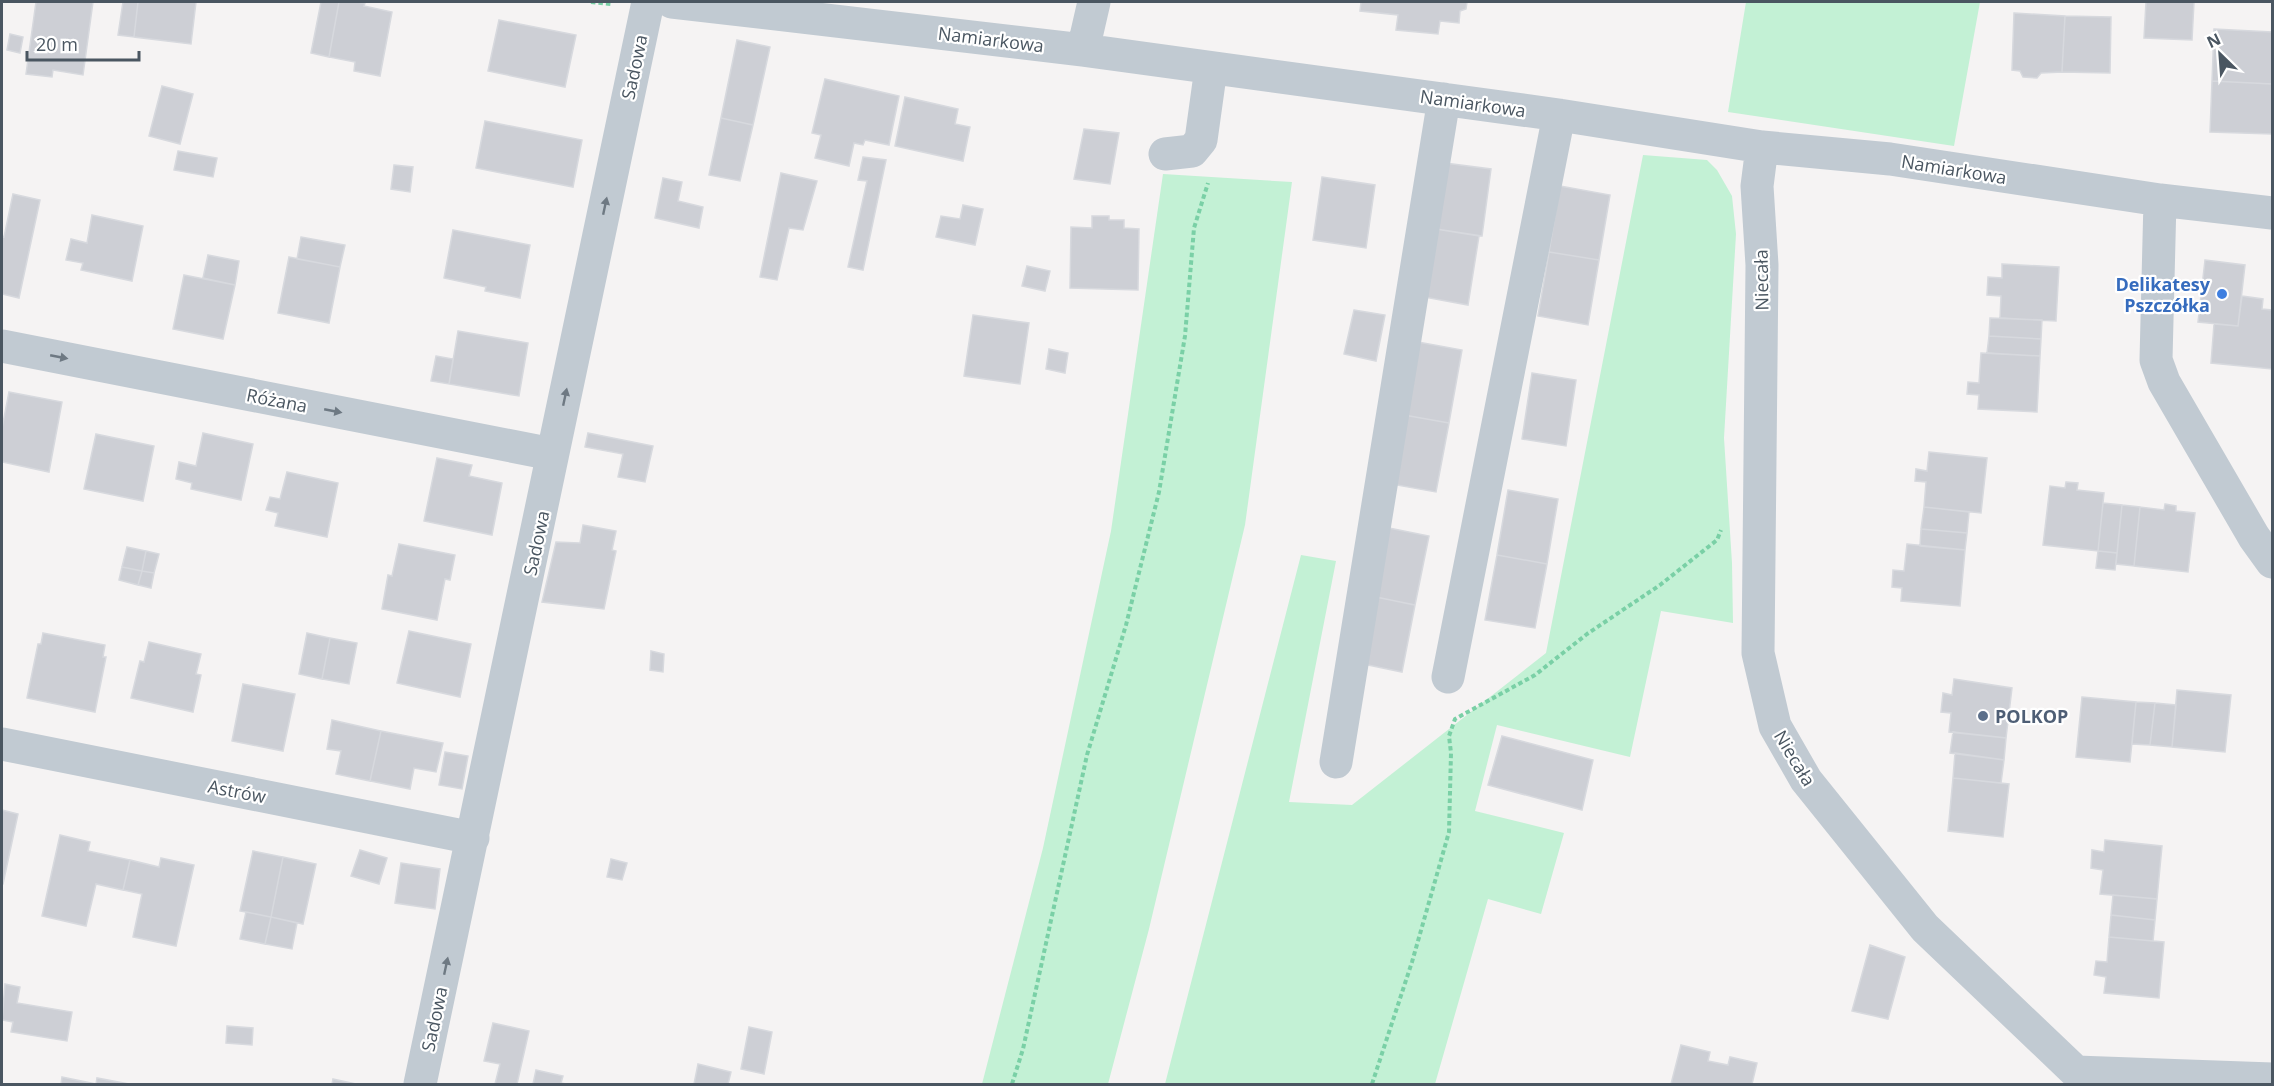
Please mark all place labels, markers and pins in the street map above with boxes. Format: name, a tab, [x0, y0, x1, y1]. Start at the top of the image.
place label: Delikatesy Pszczółka	[2115, 272, 2211, 317]
marker: Delikatesy Pszczółka	[2215, 287, 2229, 301]
place label: POLKOP	[1995, 704, 2068, 728]
marker: POLKOP	[1976, 709, 1990, 723]

